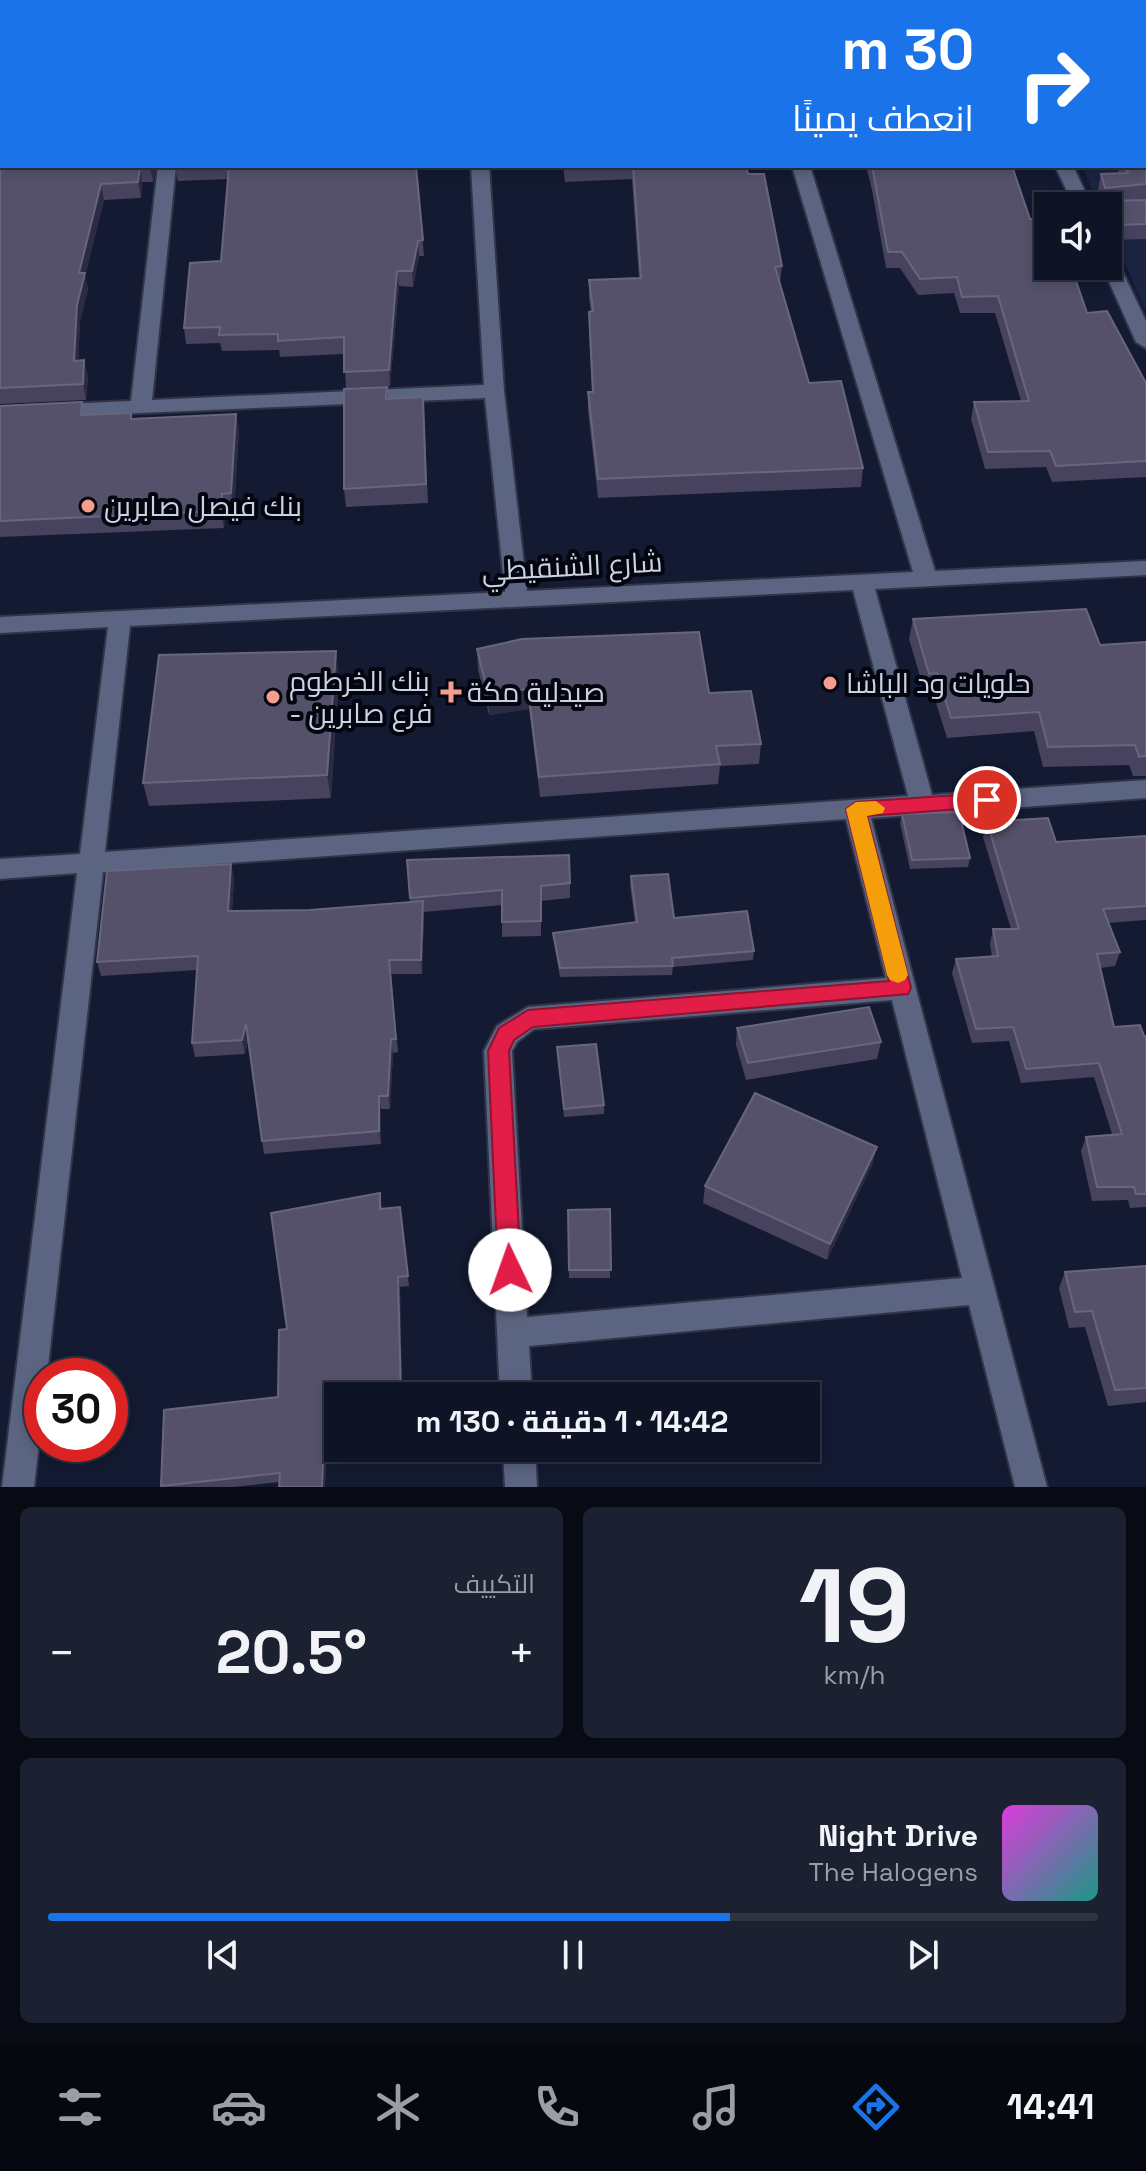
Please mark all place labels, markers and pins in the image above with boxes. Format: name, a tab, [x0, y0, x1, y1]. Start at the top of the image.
place label: بنك فيصل صابرين	[104, 488, 302, 524]
marker: بنك فيصل صابرين	[79, 497, 97, 515]
place label: بنك الخرطوم - فرع صابرين	[289, 663, 433, 732]
place label: حلويات ود الباشا	[846, 665, 1031, 701]
place label: صيدلية مكة	[467, 674, 605, 710]
marker: حلويات ود الباشا	[821, 674, 839, 692]
marker: صيدلية مكة	[442, 683, 460, 701]
marker: بنك الخرطوم - فرع صابرين	[264, 688, 282, 706]
pin	[953, 766, 1021, 834]

